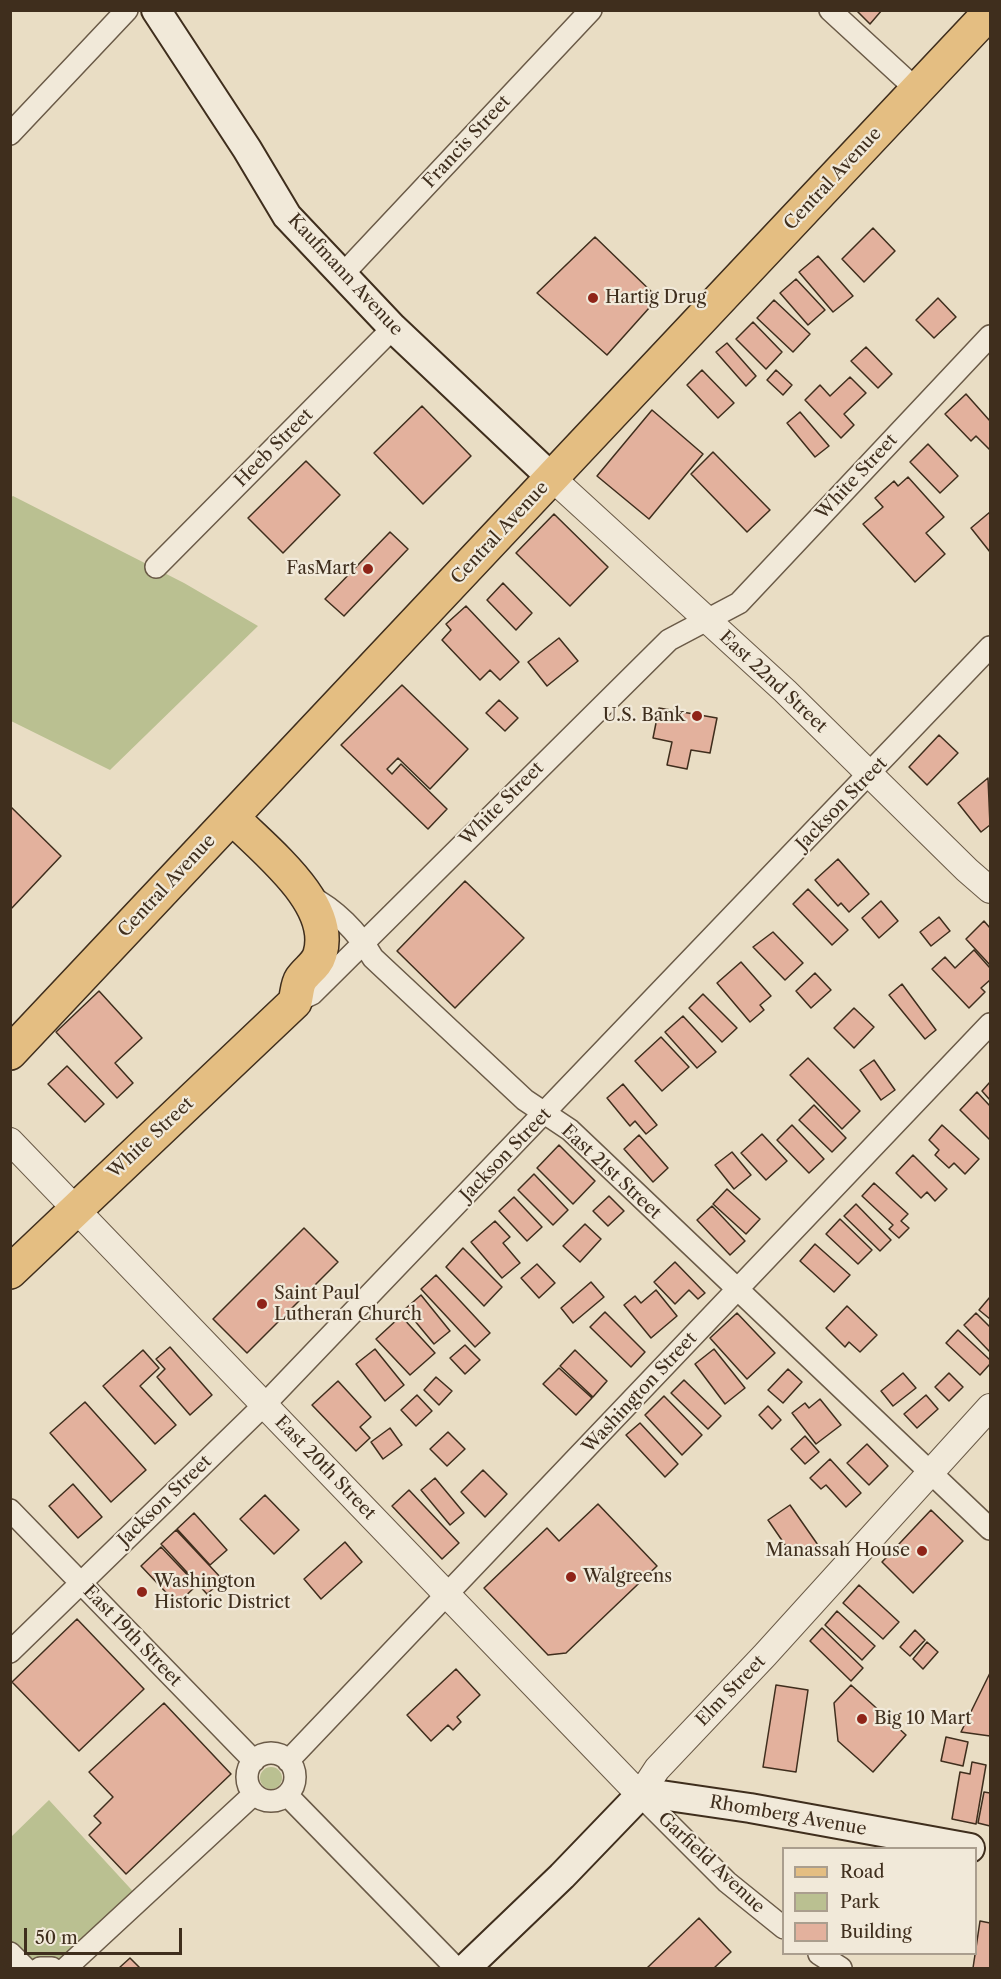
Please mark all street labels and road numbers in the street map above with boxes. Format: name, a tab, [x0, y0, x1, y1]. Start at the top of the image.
street label: Francis Street	[419, 91, 515, 193]
street label: Central Avenue	[780, 123, 886, 235]
street label: Kaufmann Avenue	[283, 210, 407, 340]
street label: Heeb Street	[230, 404, 318, 492]
street label: White Street	[812, 430, 902, 524]
street label: Central Avenue	[447, 477, 553, 589]
street label: East 22nd Street	[715, 627, 831, 737]
street label: Jackson Street	[792, 753, 892, 855]
street label: White Street	[456, 758, 548, 850]
street label: Central Avenue	[114, 830, 220, 942]
street label: White Street	[104, 1093, 198, 1183]
street label: Jackson Street	[456, 1104, 556, 1206]
street label: East 21st Street	[557, 1120, 665, 1224]
street label: Washington Street	[578, 1328, 702, 1458]
street label: East 20th Street	[270, 1412, 380, 1524]
street label: Jackson Street	[114, 1451, 216, 1551]
street label: East 19th Street	[78, 1581, 186, 1691]
street label: Elm Street	[692, 1651, 770, 1731]
street label: Rhomberg Avenue	[708, 1792, 868, 1840]
street label: Garfield Avenue	[653, 1808, 769, 1918]

